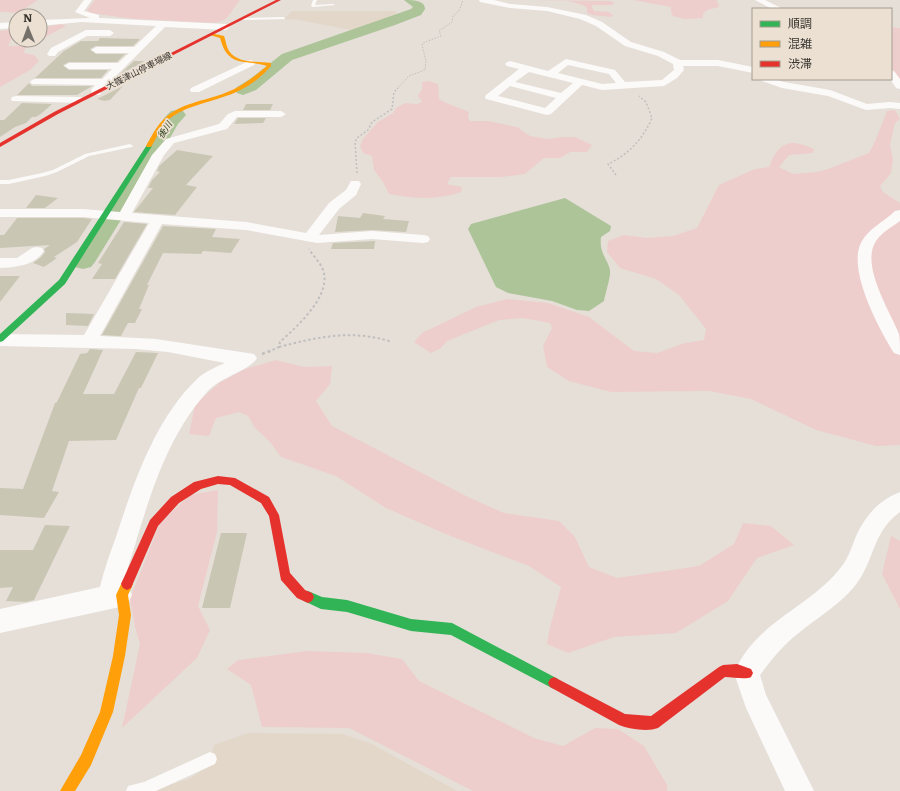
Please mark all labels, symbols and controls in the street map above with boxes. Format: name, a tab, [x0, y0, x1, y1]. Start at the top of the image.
north arrow	[8, 8, 48, 48]
legend	[752, 8, 892, 80]
text: N	[23, 9, 33, 25]
text: 順調	[788, 14, 812, 32]
text: 混雑	[788, 34, 812, 52]
street label: 大篠津山停車場線	[103, 47, 175, 93]
text: 渋滞	[788, 54, 812, 72]
water label: 後川	[153, 117, 175, 141]

